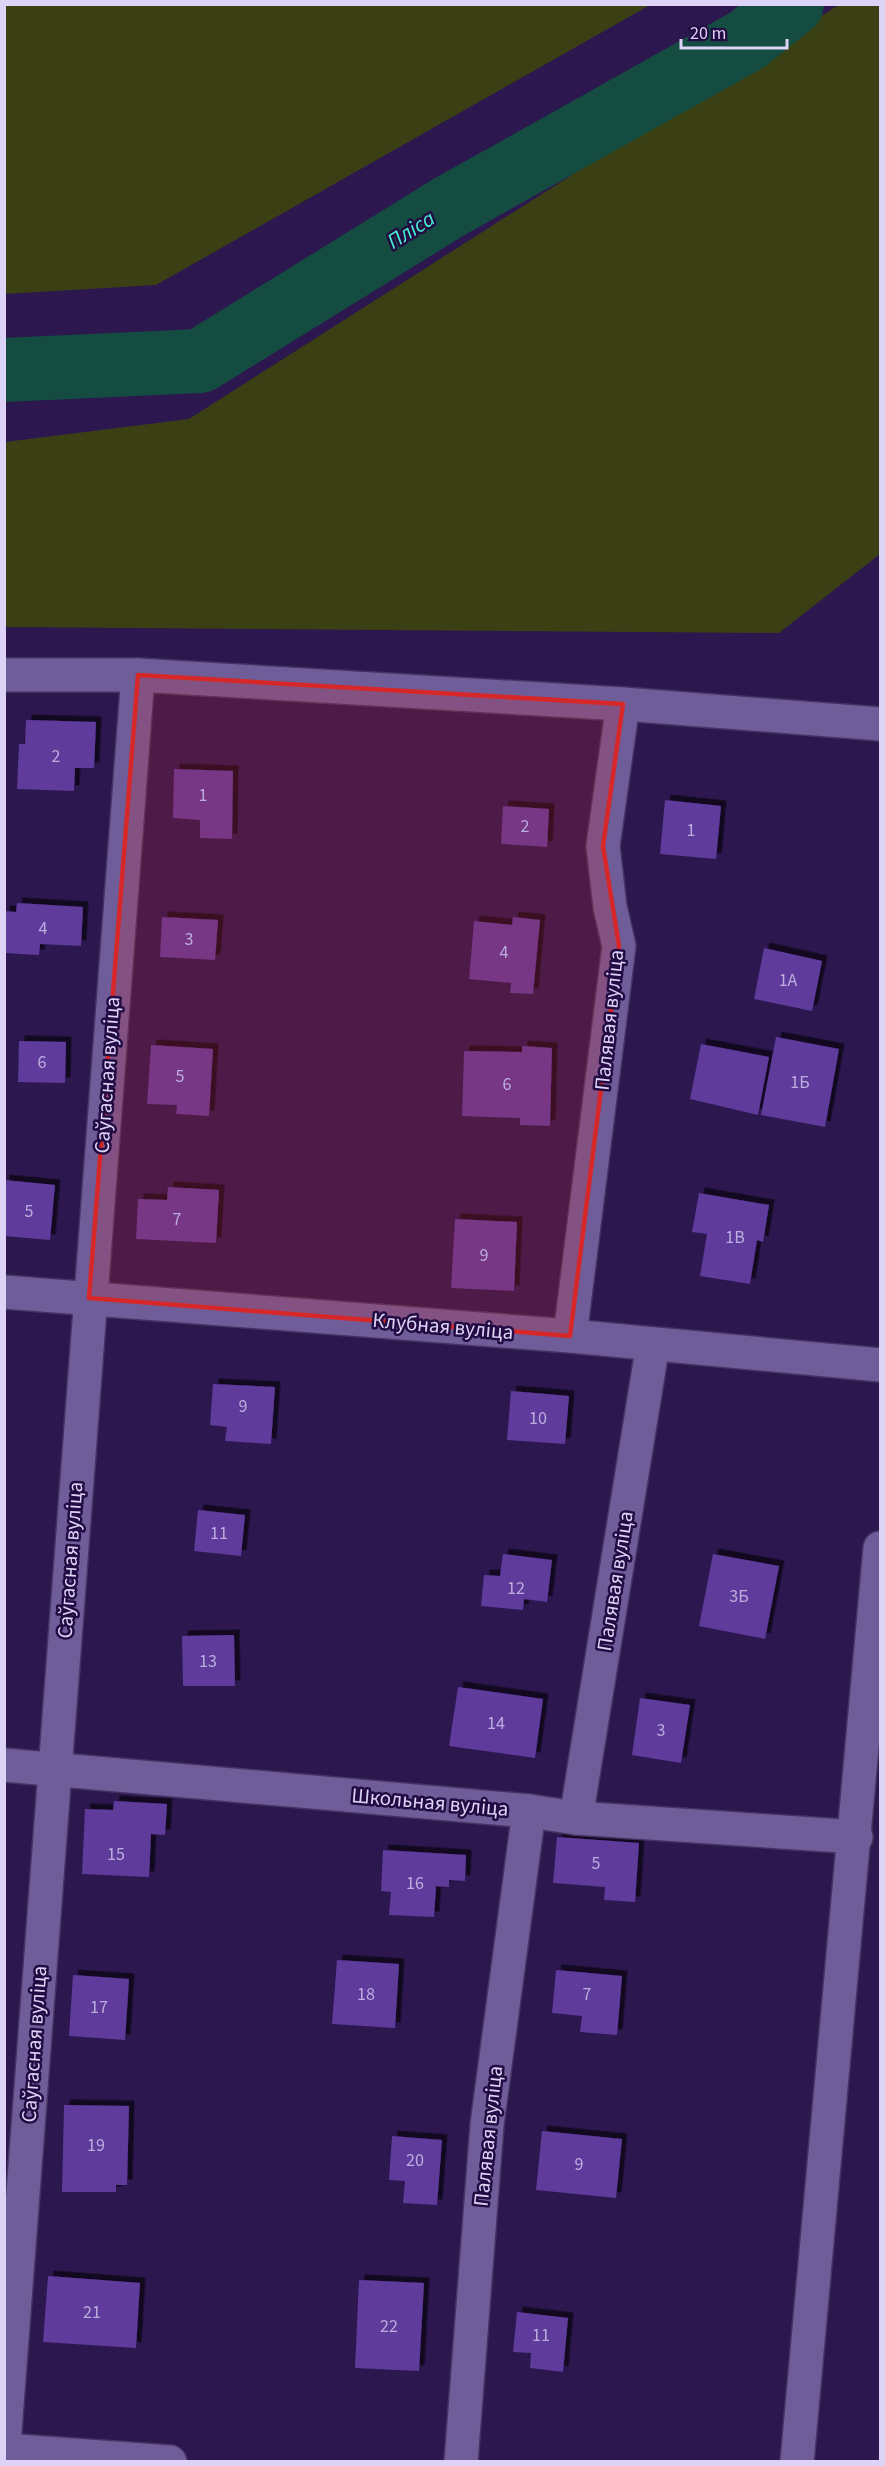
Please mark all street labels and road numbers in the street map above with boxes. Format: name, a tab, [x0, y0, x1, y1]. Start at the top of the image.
street label: Палявая вуліца	[587, 948, 631, 1092]
street label: Саўгасная вуліца	[87, 996, 127, 1154]
street label: Клубная вуліца	[371, 1305, 515, 1347]
street label: Саўгасная вуліца	[50, 1481, 90, 1639]
street label: Палявая вуліца	[589, 1509, 641, 1653]
street label: Школьная вуліца	[350, 1780, 510, 1824]
street label: Саўгасная вуліца	[14, 1965, 54, 2123]
street label: Палявая вуліца	[466, 2064, 510, 2208]

